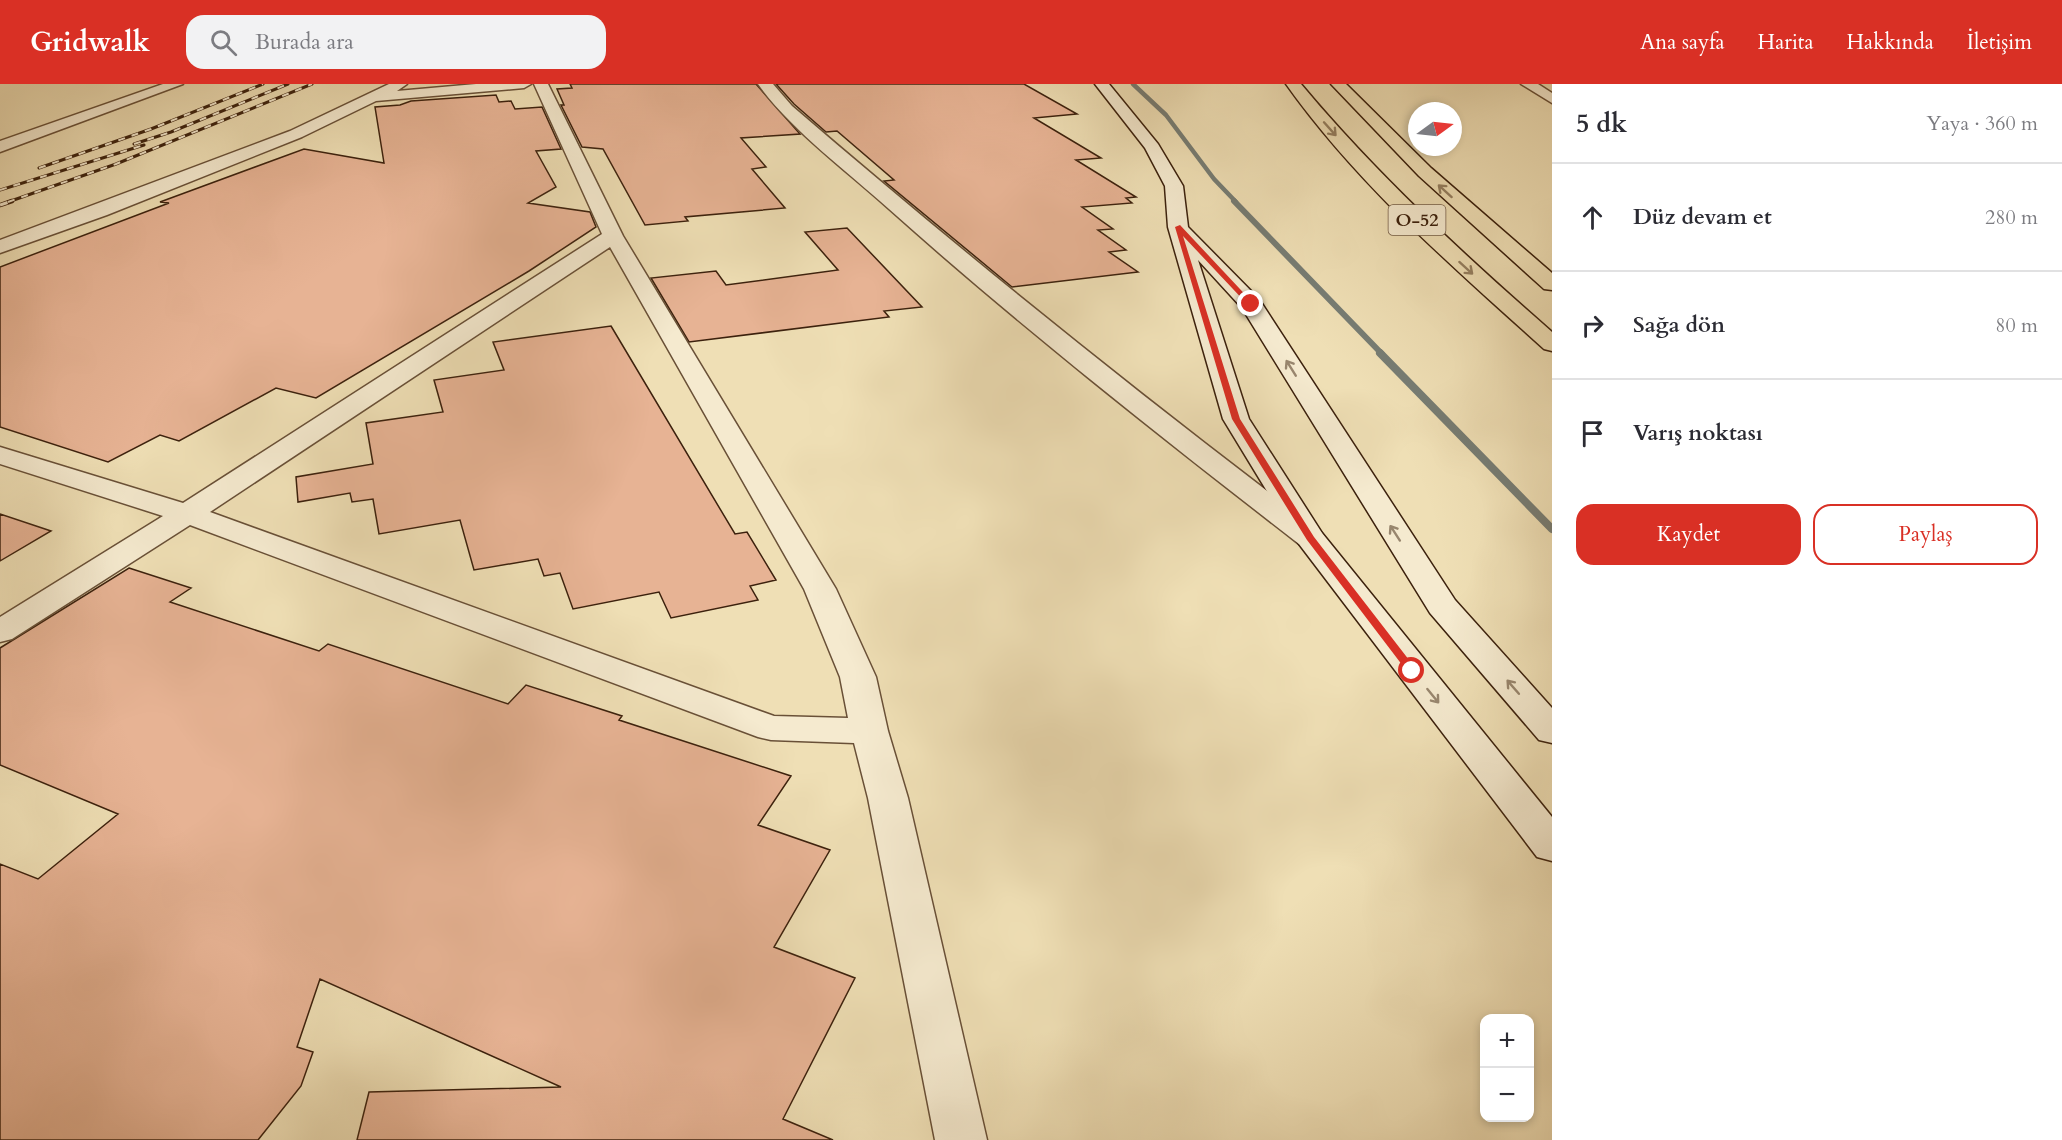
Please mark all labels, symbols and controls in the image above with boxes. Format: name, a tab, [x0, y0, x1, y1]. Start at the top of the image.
search box	[186, 15, 606, 69]
text: Gridwalk	[30, 23, 150, 61]
icon: search	[207, 26, 240, 59]
text: Burada ara	[255, 27, 354, 57]
text: Ana sayfa	[1640, 28, 1725, 57]
text: Harita	[1758, 28, 1814, 57]
text: Hakkında	[1847, 28, 1934, 57]
text: İletişim	[1967, 28, 2032, 57]
north arrow	[1408, 102, 1462, 156]
text: 5 dk	[1576, 106, 1627, 141]
text: Yaya · 360 m	[1926, 110, 2038, 137]
one-way arrow	[1323, 121, 1337, 136]
one-way arrow	[1438, 184, 1453, 198]
icon: ahead	[1576, 201, 1609, 234]
text: Düz devam et	[1633, 202, 1772, 232]
text: 280 m	[1985, 204, 2038, 231]
road number: O-52	[1388, 205, 1446, 235]
one-way arrow	[1459, 261, 1474, 275]
route end	[1237, 290, 1263, 316]
icon: right	[1576, 309, 1609, 342]
text: Sağa dön	[1633, 310, 1725, 340]
text: 80 m	[1995, 312, 2038, 339]
one-way arrow	[1284, 360, 1296, 377]
icon: arrive	[1576, 417, 1609, 450]
text: Varış noktası	[1633, 418, 1763, 448]
button: Kaydet	[1576, 504, 1801, 565]
button: Paylaş	[1813, 504, 2038, 565]
one-way arrow	[1389, 525, 1401, 542]
route start	[1398, 657, 1424, 683]
one-way arrow	[1506, 680, 1520, 695]
one-way arrow	[1426, 688, 1439, 704]
map controls	[1480, 1014, 1534, 1122]
button: +	[1480, 1014, 1534, 1068]
button: −	[1480, 1068, 1534, 1122]

